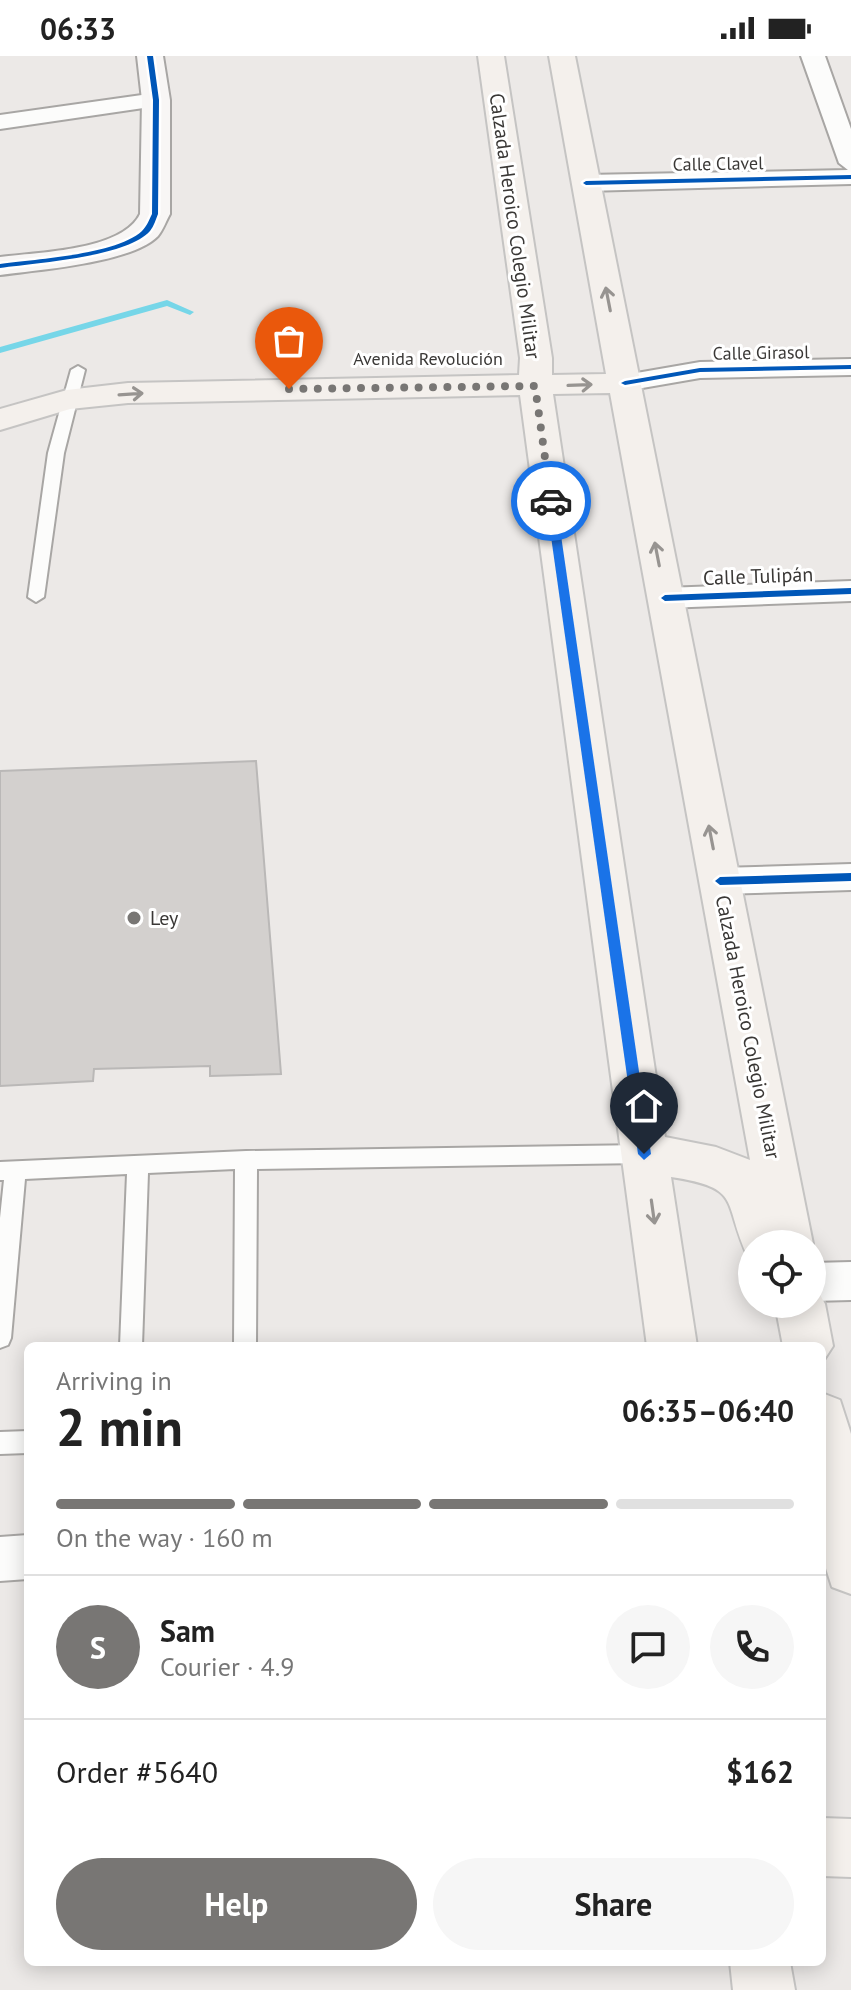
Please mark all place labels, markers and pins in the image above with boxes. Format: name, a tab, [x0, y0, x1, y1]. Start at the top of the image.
pin	[255, 307, 323, 389]
place label: Ley	[150, 905, 179, 931]
marker: Ley	[125, 909, 143, 927]
pin	[610, 1072, 678, 1154]

